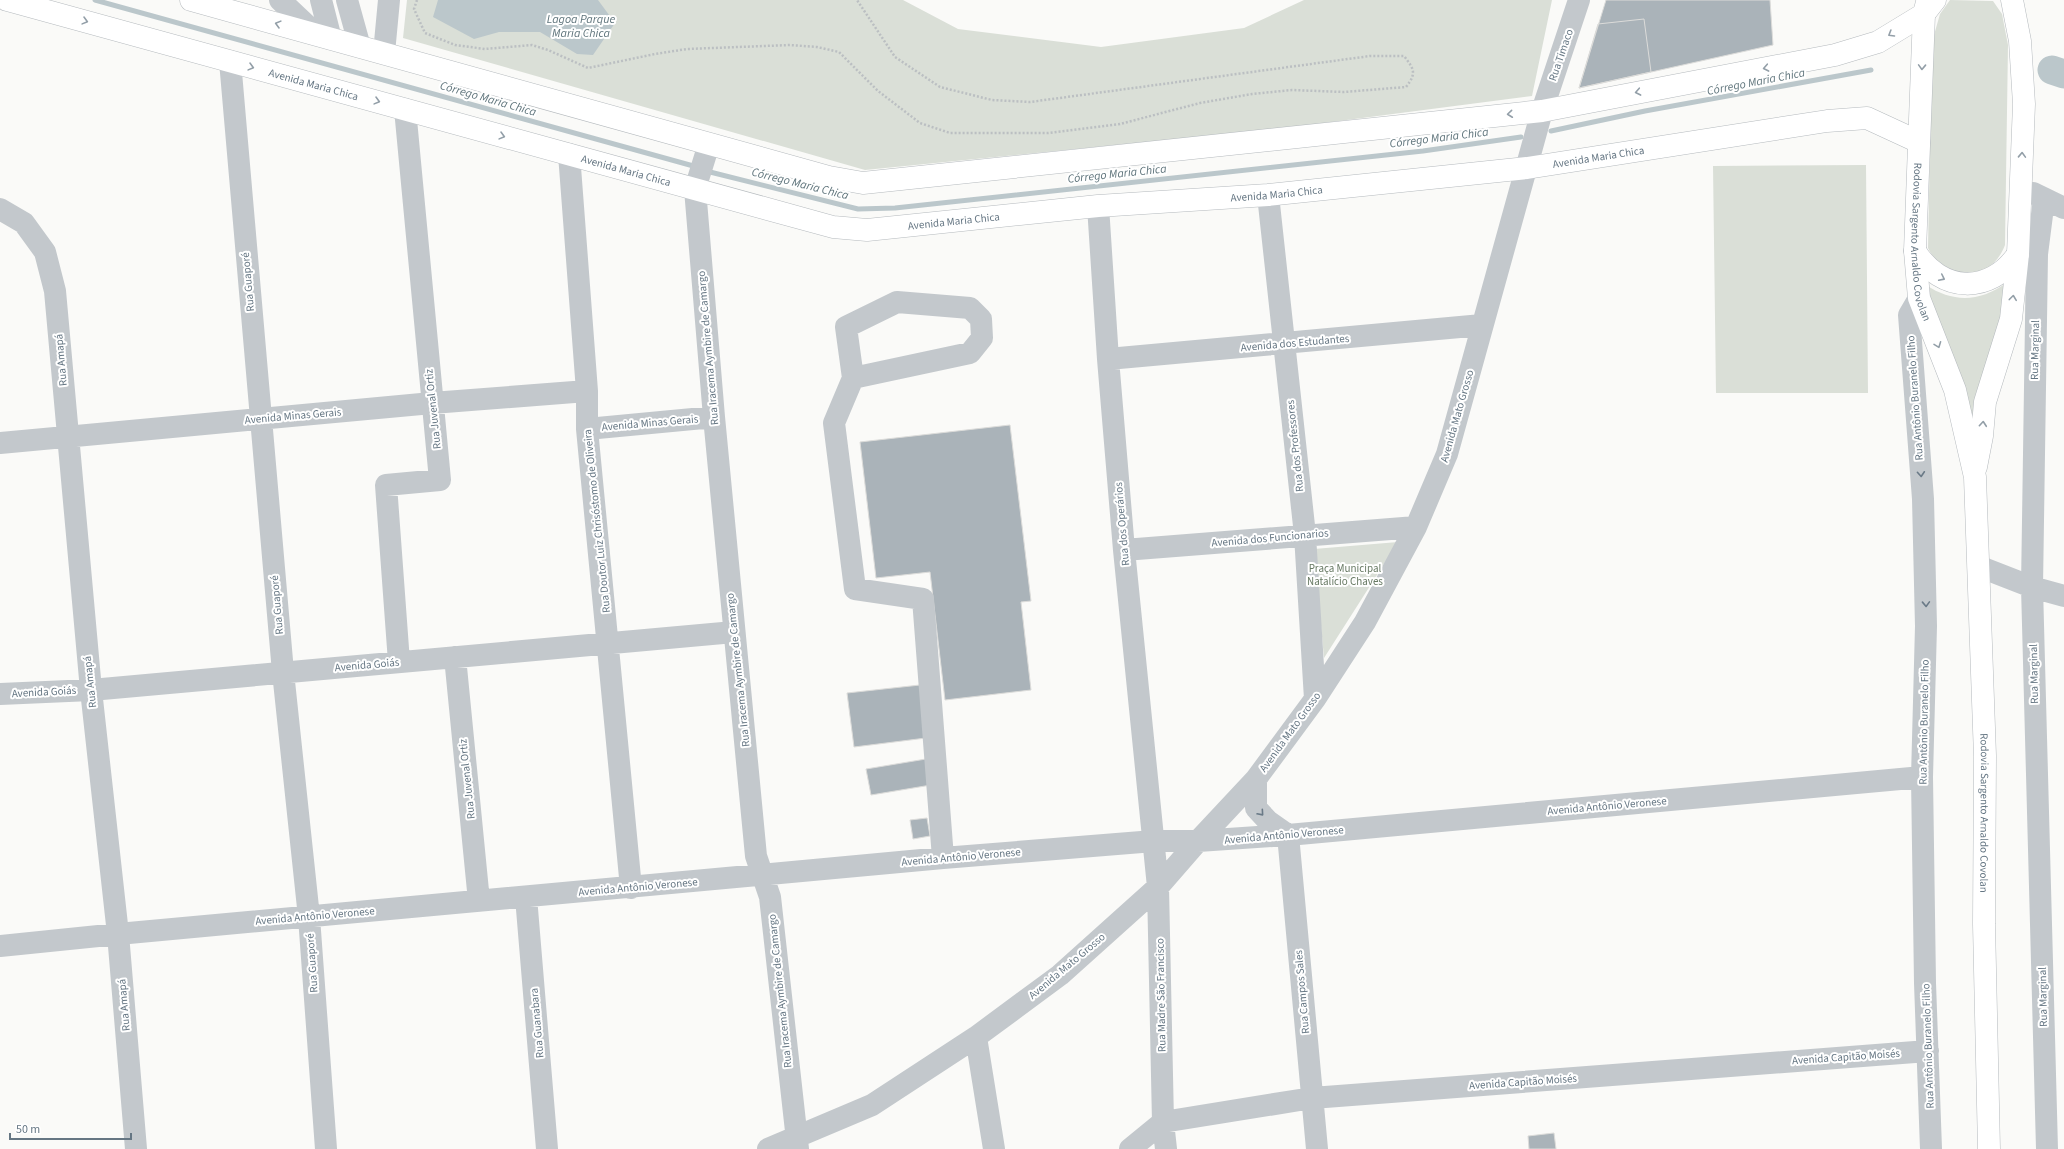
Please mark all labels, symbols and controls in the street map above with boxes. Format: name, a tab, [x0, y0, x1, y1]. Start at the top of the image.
water label: Lagoa Parque Maria Chica	[547, 11, 615, 42]
one-way arrow	[82, 16, 89, 25]
one-way arrow	[275, 20, 282, 29]
street label: Rua Timaco	[1545, 27, 1577, 83]
one-way arrow	[1888, 30, 1895, 37]
one-way arrow	[247, 62, 254, 71]
one-way arrow	[1763, 63, 1769, 72]
water label: Córrego Maria Chica	[1706, 64, 1807, 100]
one-way arrow	[1918, 64, 1926, 70]
street label: Avenida Maria Chica	[267, 65, 360, 104]
water label: Córrego Maria Chica	[438, 77, 539, 121]
one-way arrow	[1635, 88, 1641, 96]
one-way arrow	[373, 96, 380, 105]
one-way arrow	[1507, 109, 1513, 118]
water label: Córrego Maria Chica	[1389, 123, 1490, 152]
one-way arrow	[499, 131, 505, 139]
street label: Avenida Maria Chica	[1552, 142, 1645, 171]
street label: Avenida Maria Chica	[580, 151, 673, 190]
one-way arrow	[2018, 152, 2027, 158]
water label: Córrego Maria Chica	[1067, 160, 1168, 188]
street label: Rodovia Sargento Arnaldo Covolan	[1907, 162, 1935, 323]
water label: Córrego Maria Chica	[750, 164, 851, 204]
street label: Avenida Maria Chica	[1230, 182, 1323, 205]
street label: Avenida Maria Chica	[907, 209, 1000, 233]
street label: Rua Guaporé	[238, 251, 258, 312]
street label: Rua Iracema Aymbire de Camargo	[694, 270, 722, 426]
one-way arrow	[1938, 273, 1945, 281]
one-way arrow	[2008, 295, 2017, 301]
street label: Rua Marginal	[2027, 320, 2043, 380]
street label: Avenida dos Estudantes	[1240, 331, 1350, 355]
street label: Rua Amapá	[51, 333, 71, 387]
street label: Rua Antônio Buranelo Filho	[1903, 335, 1927, 461]
one-way arrow	[1934, 341, 1942, 348]
street label: Rua Juvenal Ortiz	[421, 368, 445, 450]
street label: Avenida Mato Grosso	[1437, 368, 1477, 464]
street label: Rua dos Professores	[1283, 399, 1307, 493]
street label: Avenida Minas Gerais	[244, 404, 342, 428]
street label: Avenida Minas Gerais	[601, 411, 699, 435]
one-way arrow	[1979, 421, 1988, 427]
street label: Rua Doutor Luiz Chrisóstomo de Oliveira	[580, 428, 614, 614]
one-way arrow	[1916, 471, 1925, 477]
street label: Rua dos Operários	[1111, 481, 1133, 566]
street label: Avenida dos Funcionarios	[1211, 525, 1330, 551]
park label: Praça Municipal Natalício Chaves	[1307, 561, 1383, 589]
street label: Rua Guaporé	[267, 574, 287, 635]
street label: Rua Iracema Aymbire de Camargo	[722, 592, 754, 748]
one-way arrow	[1921, 601, 1930, 607]
street label: Rua Marginal	[2026, 644, 2042, 704]
street label: Rua Amapá	[80, 655, 100, 709]
street label: Avenida Goiás	[334, 655, 400, 675]
street label: Rua Antônio Buranelo Filho	[1915, 659, 1933, 785]
street label: Avenida Goiás	[11, 683, 77, 701]
street label: Avenida Mato Grosso	[1256, 689, 1324, 775]
street label: Rodovia Sargento Arnaldo Covolan	[1977, 733, 1993, 893]
street label: Rua Juvenal Ortiz	[455, 738, 479, 820]
street label: Avenida Antônio Veronese	[1547, 793, 1668, 819]
one-way arrow	[1256, 808, 1263, 815]
street label: Avenida Antônio Veronese	[1224, 822, 1345, 848]
street label: Avenida Antônio Veronese	[901, 844, 1022, 870]
street label: Avenida Antônio Veronese	[578, 874, 699, 900]
street label: Avenida Antônio Veronese	[255, 903, 376, 929]
street label: Rua Iracema Aymbire de Camargo	[764, 913, 796, 1069]
street label: Avenida Mato Grosso	[1026, 929, 1109, 1003]
street label: Rua Guaporé	[302, 932, 322, 993]
street label: Rua Madre São Francisco	[1153, 938, 1169, 1052]
street label: Rua Campos Sales	[1291, 949, 1313, 1035]
street label: Rua Marginal	[2035, 967, 2051, 1027]
street label: Rua Amapá	[114, 978, 134, 1032]
street label: Rua Antônio Buranelo Filho	[1918, 983, 1938, 1109]
street label: Rua Guanabara	[526, 987, 548, 1059]
street label: Avenida Capitão Moisés	[1792, 1046, 1901, 1068]
street label: Avenida Capitão Moisés	[1469, 1071, 1578, 1093]
scale bar	[10, 1115, 131, 1141]
text: 50 m	[16, 1121, 40, 1138]

